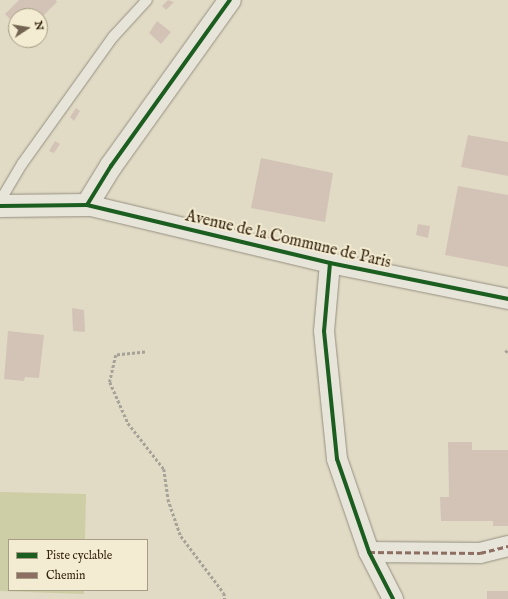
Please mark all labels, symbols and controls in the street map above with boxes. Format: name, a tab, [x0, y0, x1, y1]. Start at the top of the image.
north arrow	[8, 8, 48, 48]
text: N	[31, 20, 47, 32]
street label: Avenue de la Commune de Paris	[183, 207, 393, 273]
legend	[8, 539, 148, 591]
text: Piste cyclable	[46, 548, 112, 563]
text: Chemin	[46, 568, 85, 583]

